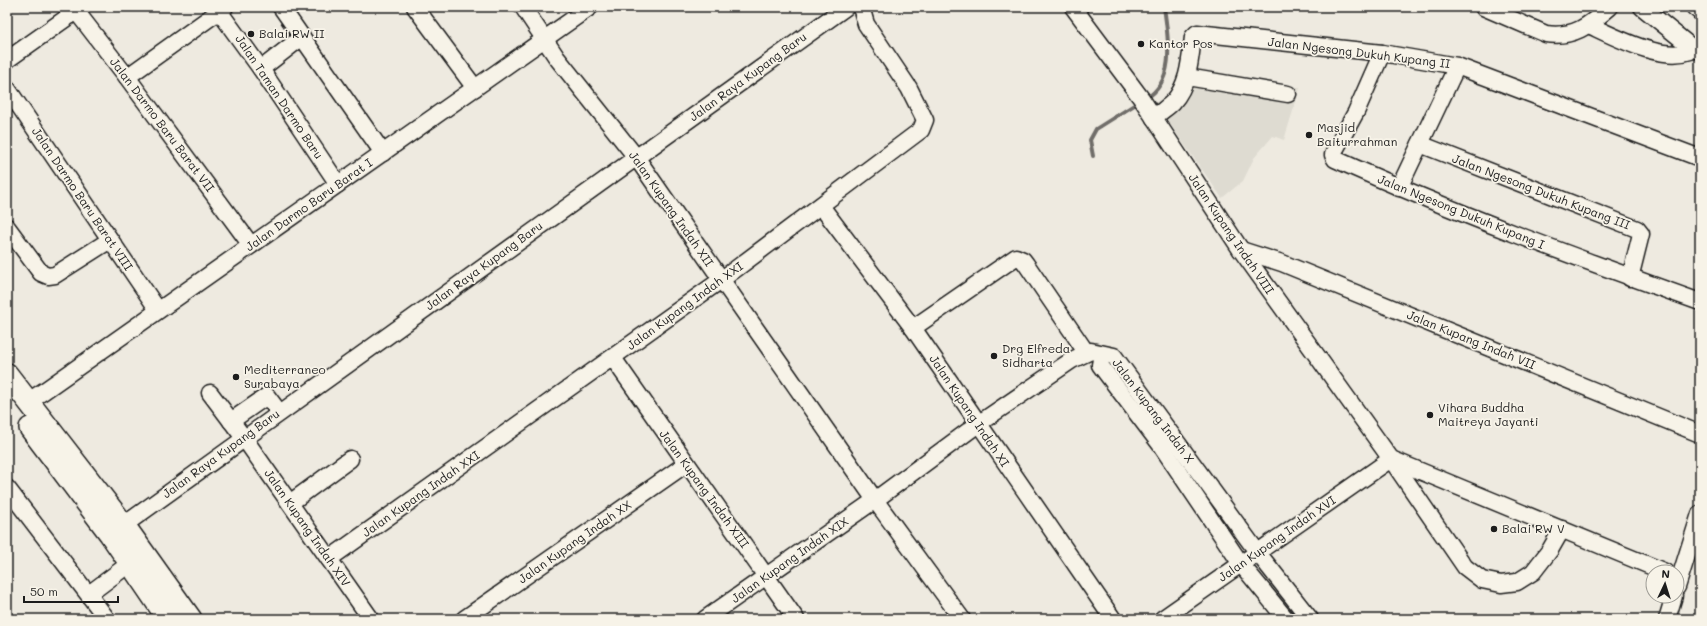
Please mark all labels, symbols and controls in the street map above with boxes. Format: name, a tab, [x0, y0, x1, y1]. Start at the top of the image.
place label: Balai RW II	[259, 25, 325, 41]
street label: Jalan Raya Kupang Baru	[685, 28, 809, 124]
marker: Balai RW II	[246, 29, 256, 39]
street label: Jalan Taman Darmo Baru	[232, 31, 327, 162]
street label: Jalan Ngesong Dukuh Kupang II	[1267, 33, 1451, 71]
place label: Kantor Pos	[1149, 35, 1213, 51]
marker: Kantor Pos	[1136, 39, 1146, 49]
street label: Jalan Darmo Baru Barat VII	[107, 54, 219, 195]
place label: Masjid Baiturrahman	[1317, 119, 1397, 149]
street label: Jalan Darmo Baru Barat VIII	[29, 124, 137, 273]
marker: Masjid Baiturrahman	[1304, 130, 1314, 140]
street label: Jalan Kupang Indah XII	[626, 148, 718, 269]
street label: Jalan Ngesong Dukuh Kupang III	[1450, 151, 1632, 233]
street label: Jalan Darmo Baru Barat I	[242, 154, 375, 254]
street label: Jalan Kupang Indah VIII	[1185, 170, 1278, 297]
street label: Jalan Ngesong Dukuh Kupang I	[1376, 172, 1546, 252]
street label: Jalan Raya Kupang Baru	[421, 217, 545, 313]
street label: Jalan Kupang Indah XXI	[623, 258, 746, 353]
street label: Jalan Kupang Indah VII	[1405, 306, 1538, 372]
place label: Drg Elfreda Sidharta	[1002, 340, 1070, 370]
street label: Jalan Kupang Indah XI	[926, 351, 1013, 470]
marker: Drg Elfreda Sidharta	[989, 351, 999, 361]
street label: Jalan Kupang Indah X	[1109, 355, 1198, 466]
place label: Mediterraneo Surabaya	[244, 361, 326, 391]
marker: Mediterraneo Surabaya	[231, 372, 241, 382]
place label: Vihara Buddha Maitreya Jayanti	[1438, 399, 1538, 429]
street label: Jalan Raya Kupang Baru	[158, 405, 282, 501]
marker: Vihara Buddha Maitreya Jayanti	[1425, 410, 1435, 420]
street label: Jalan Kupang Indah XIII	[656, 426, 753, 551]
street label: Jalan Kupang Indah XXI	[358, 446, 482, 540]
street label: Jalan Kupang Indah XIV	[261, 466, 355, 589]
street label: Jalan Kupang Indah XVI	[1215, 492, 1338, 585]
street label: Jalan Kupang Indah XX	[515, 496, 634, 586]
street label: Jalan Kupang Indah XIX	[727, 512, 851, 606]
place label: Balai RW V	[1502, 520, 1565, 536]
marker: Balai RW V	[1489, 524, 1499, 534]
north arrow	[1645, 564, 1685, 604]
text: N	[1661, 566, 1670, 581]
scale bar	[24, 578, 118, 604]
text: 50 m	[30, 583, 58, 599]

